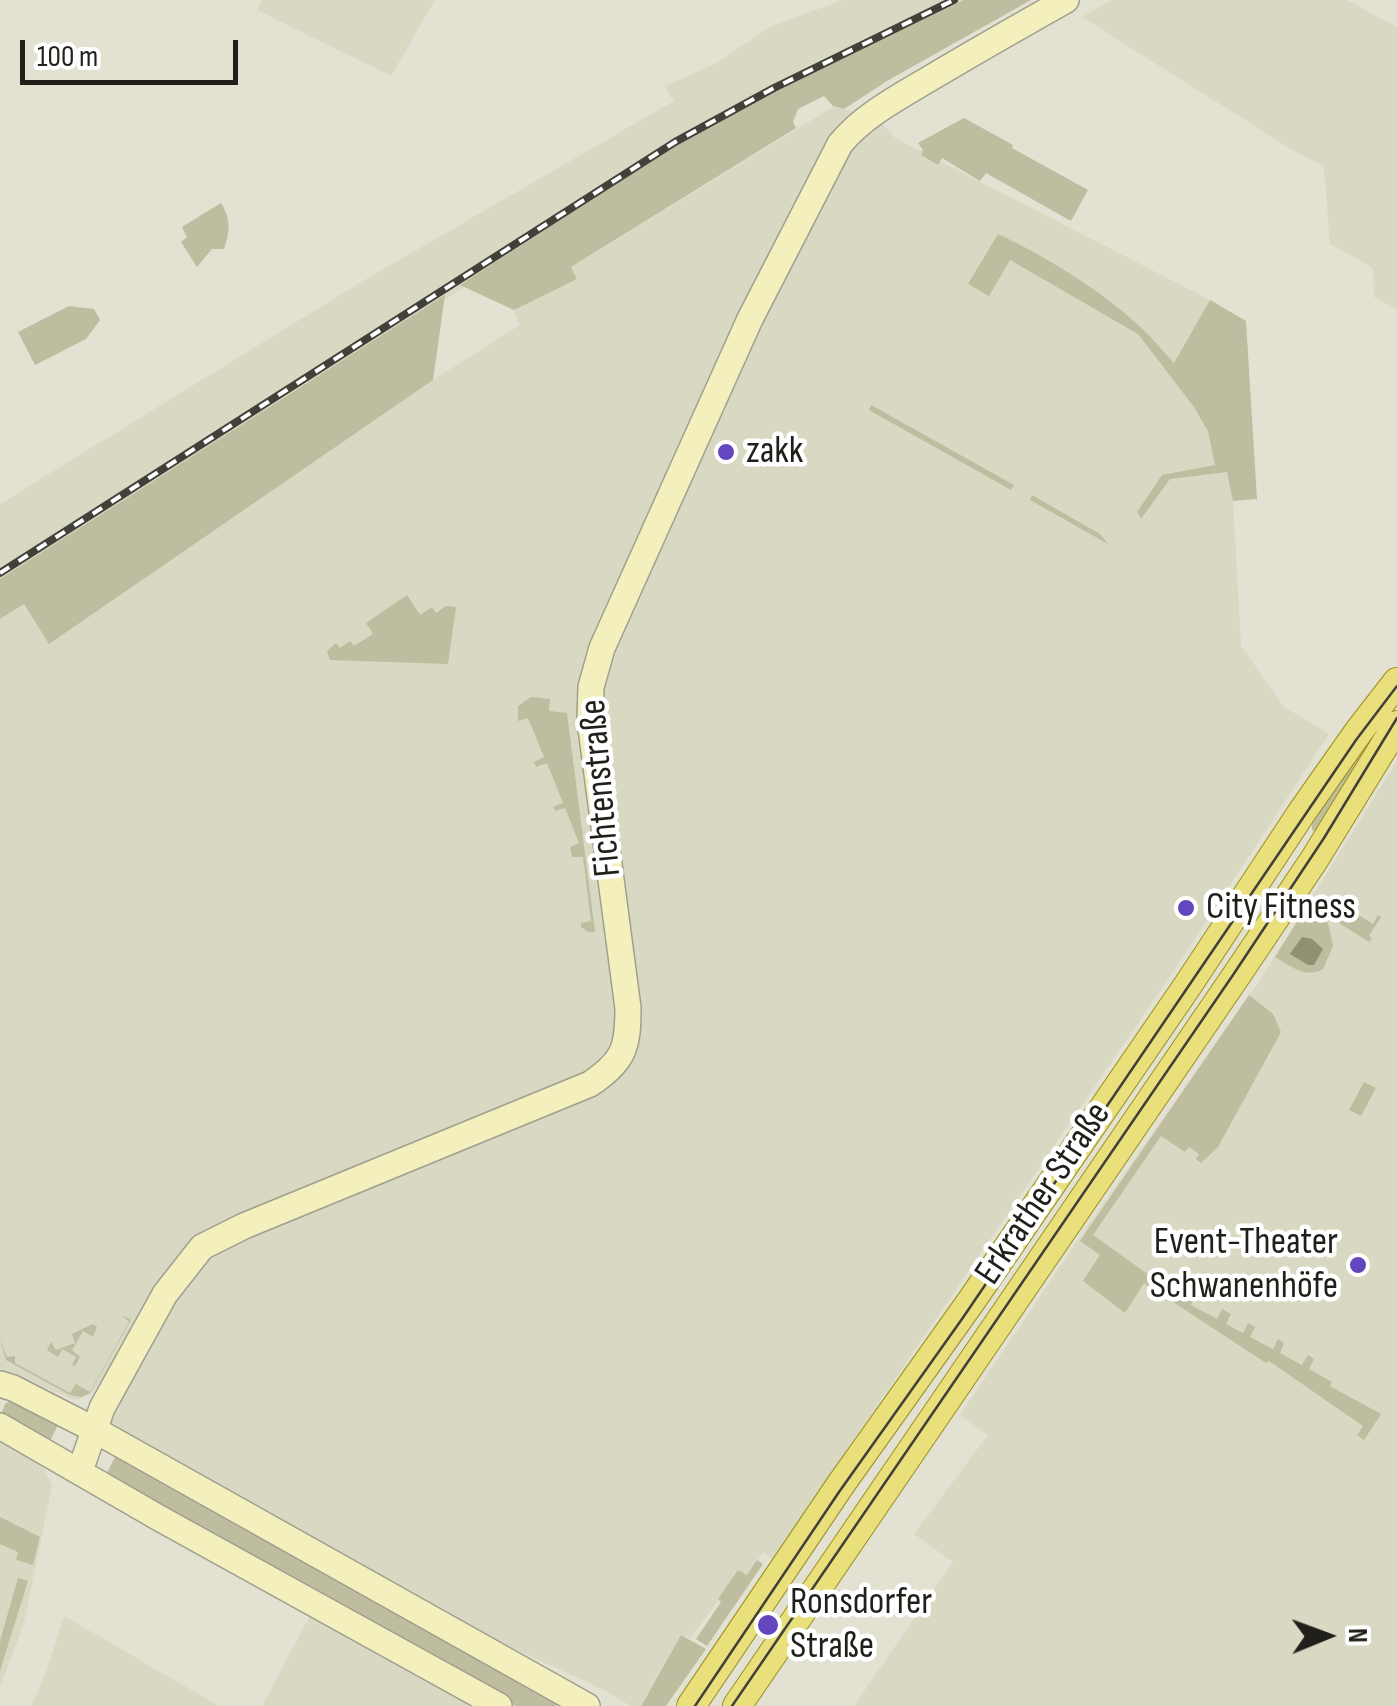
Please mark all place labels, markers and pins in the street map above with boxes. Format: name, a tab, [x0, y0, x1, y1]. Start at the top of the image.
place label: zakk	[746, 429, 803, 475]
marker: zakk	[715, 441, 737, 463]
place label: City Fitness	[1206, 885, 1356, 931]
marker: City Fitness	[1175, 897, 1197, 919]
place label: Event-Theater Schwanenhöfe	[1150, 1220, 1338, 1310]
marker: Event-Theater Schwanenhöfe	[1347, 1254, 1369, 1276]
place label: Ronsdorfer Straße	[790, 1580, 932, 1670]
marker: Ronsdorfer Straße	[755, 1612, 781, 1638]

